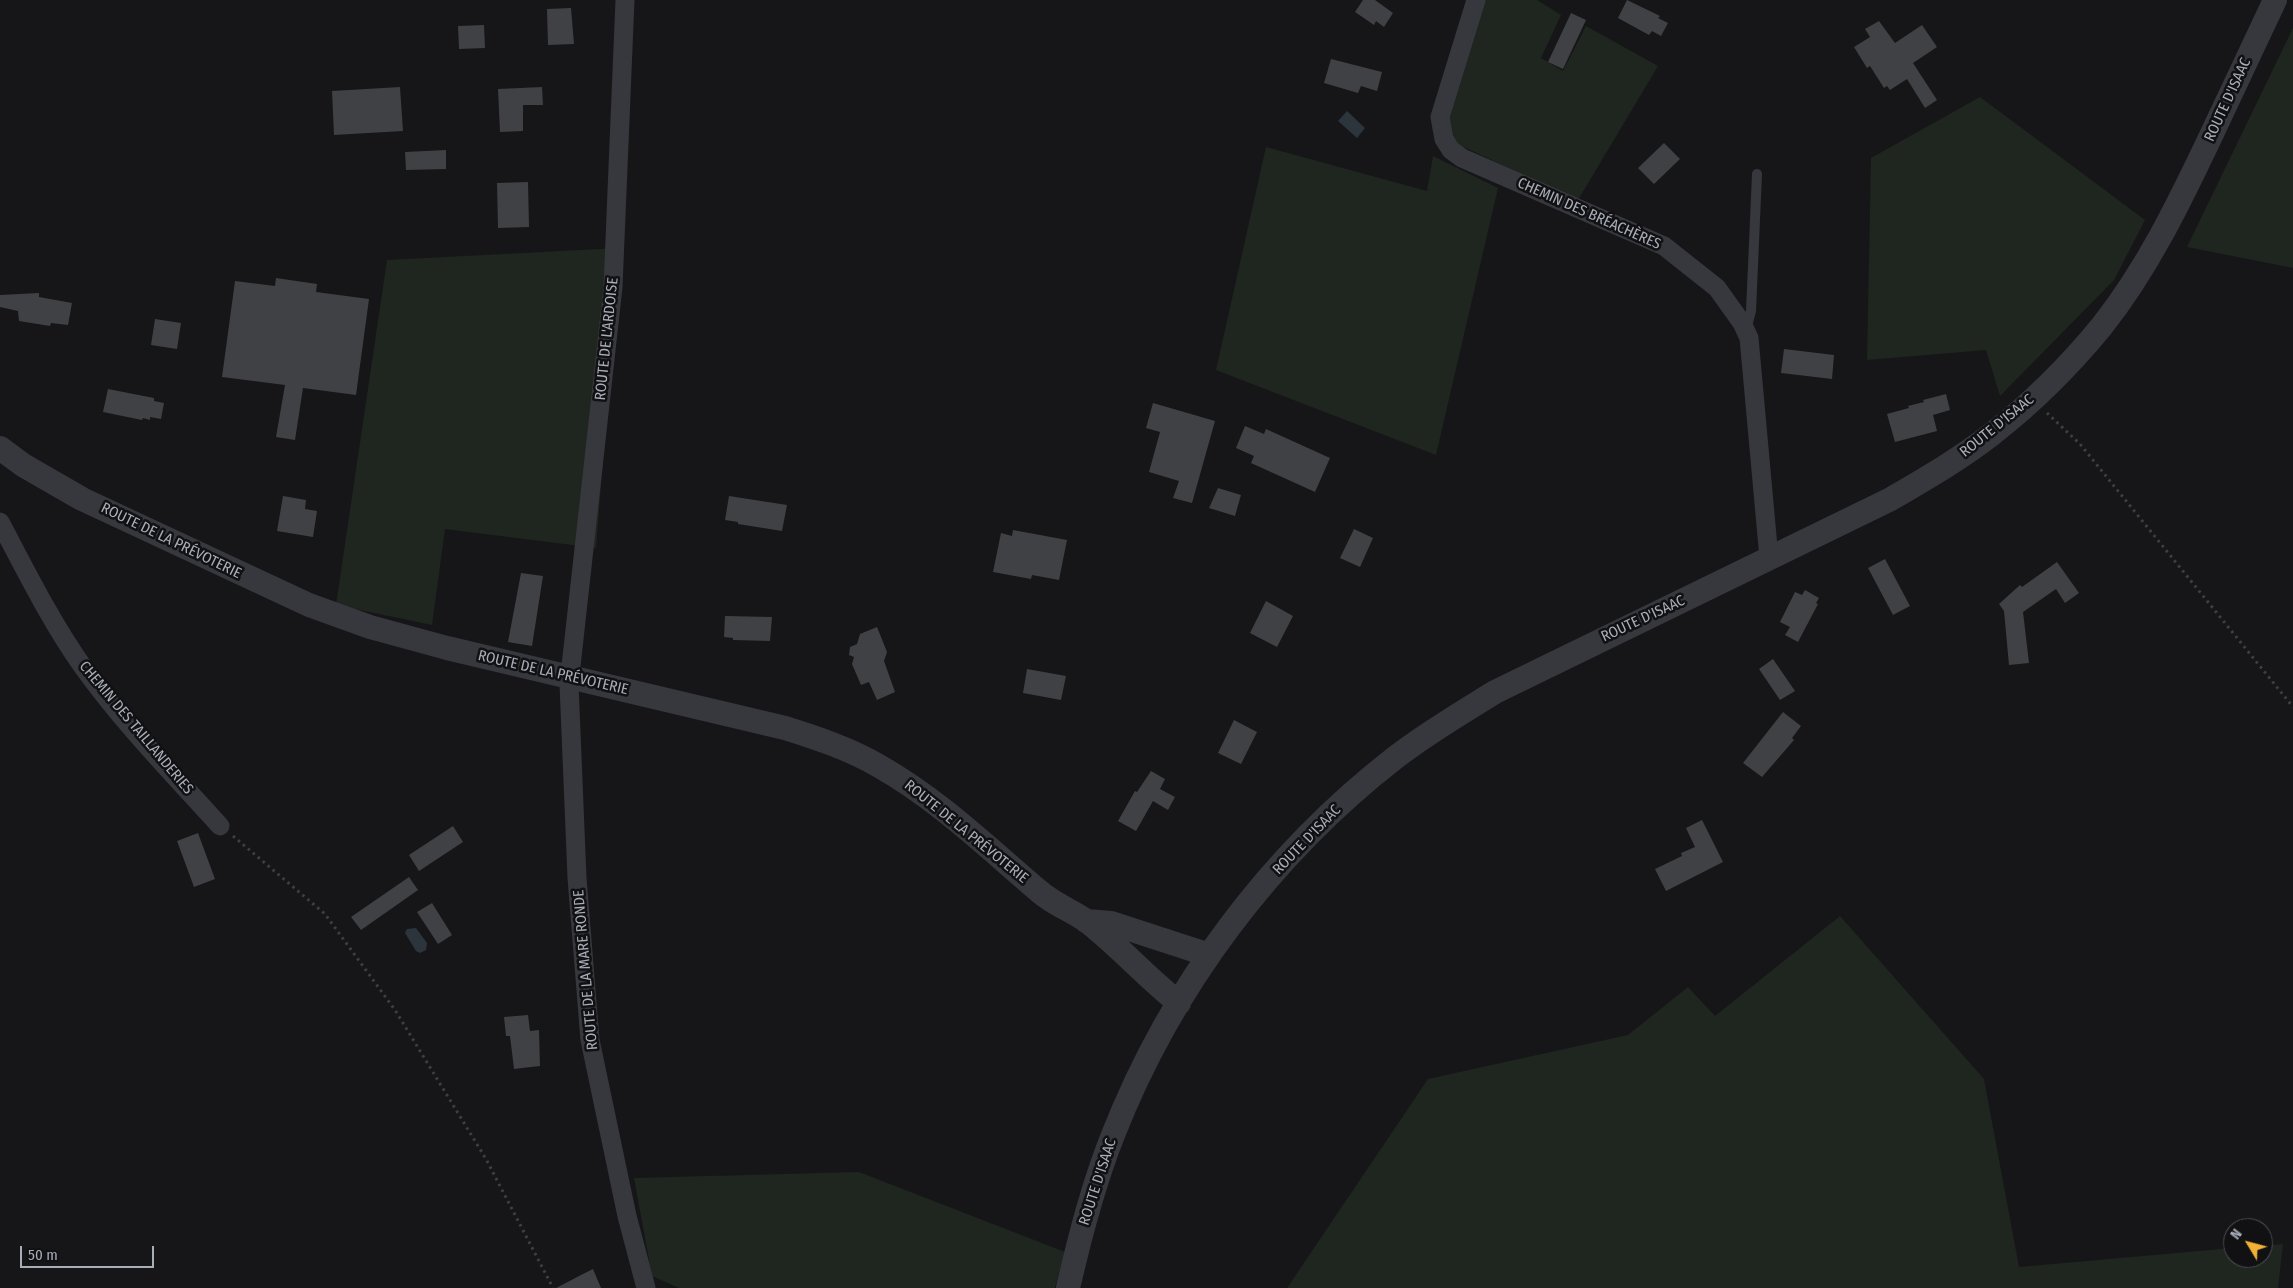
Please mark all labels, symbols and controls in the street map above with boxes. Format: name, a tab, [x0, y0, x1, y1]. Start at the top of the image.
street label: ROUTE D'ISAAC	[2201, 55, 2255, 145]
street label: CHEMIN DES BRÉACHÈRES	[1515, 174, 1663, 254]
street label: ROUTE DE L'ARDOISE	[592, 277, 622, 401]
street label: ROUTE D'ISAAC	[1956, 391, 2038, 461]
street label: ROUTE DE LA PRÉVOTERIE	[98, 499, 244, 583]
street label: ROUTE D'ISAAC	[1598, 592, 1688, 646]
street label: ROUTE DE LA PRÉVOTERIE	[476, 647, 630, 699]
street label: CHEMIN DES TAILLANDERIES	[75, 658, 197, 798]
street label: ROUTE DE LA PRÉVOTERIE	[901, 777, 1031, 887]
street label: ROUTE D'ISAAC	[1269, 801, 1345, 879]
street label: ROUTE DE LA MARE RONDE	[570, 889, 602, 1051]
street label: ROUTE D'ISAAC	[1076, 1136, 1120, 1228]
north arrow	[2223, 1218, 2273, 1268]
text: N	[2227, 1226, 2246, 1243]
scale bar	[22, 1236, 156, 1268]
text: 50 m	[28, 1246, 58, 1264]

